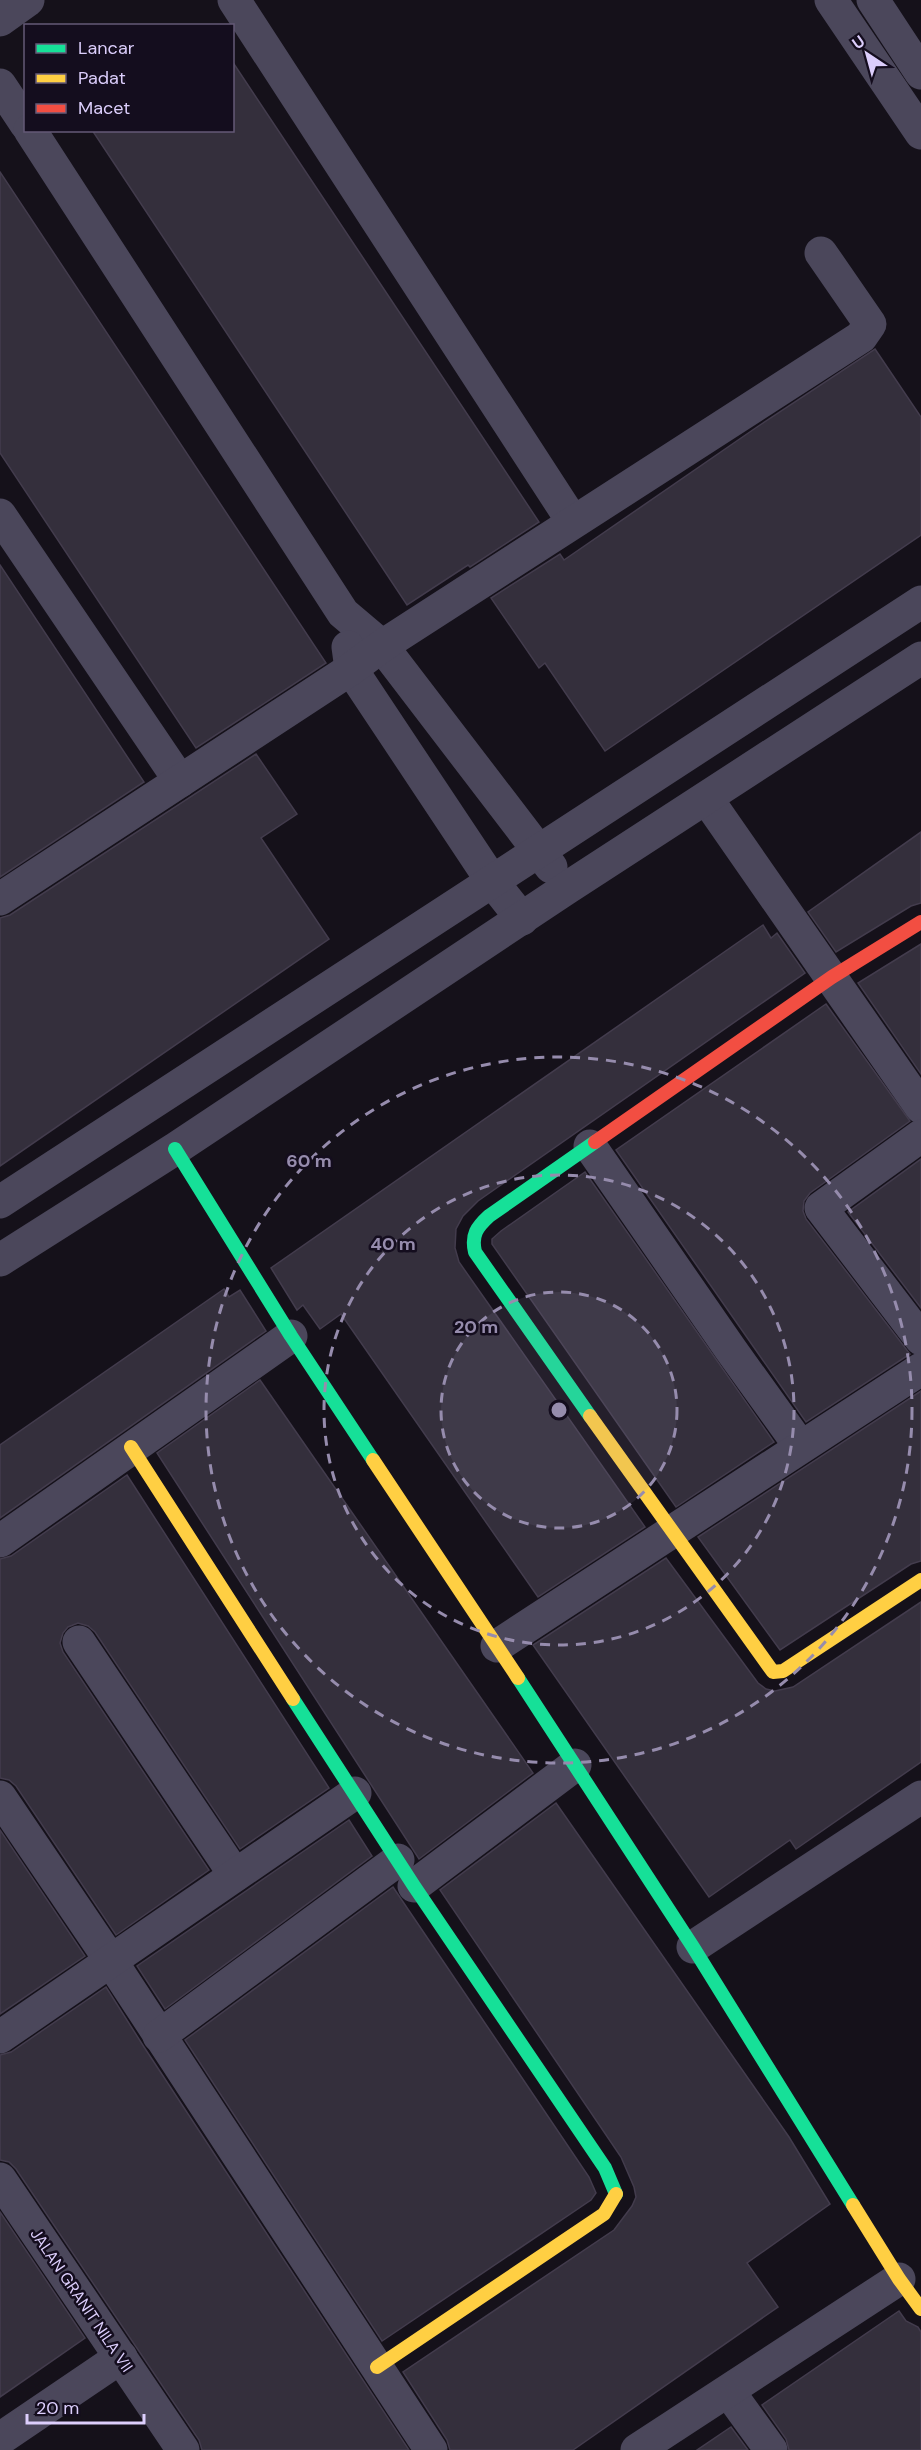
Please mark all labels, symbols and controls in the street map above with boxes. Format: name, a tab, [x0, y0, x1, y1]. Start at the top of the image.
legend	[24, 24, 234, 132]
north arrow	[837, 24, 897, 84]
text: U	[848, 31, 869, 54]
text: Lancar	[78, 36, 135, 60]
text: Padat	[78, 66, 126, 90]
text: Macet	[78, 96, 130, 120]
text: 60 m	[286, 1149, 332, 1173]
text: 40 m	[370, 1232, 416, 1256]
text: 20 m	[454, 1315, 498, 1339]
centre of rings	[549, 1400, 569, 1420]
street label: JALAN GRANIT NILA VII	[26, 2224, 138, 2376]
scale bar	[27, 2387, 144, 2425]
text: 20 m	[36, 2396, 79, 2420]

